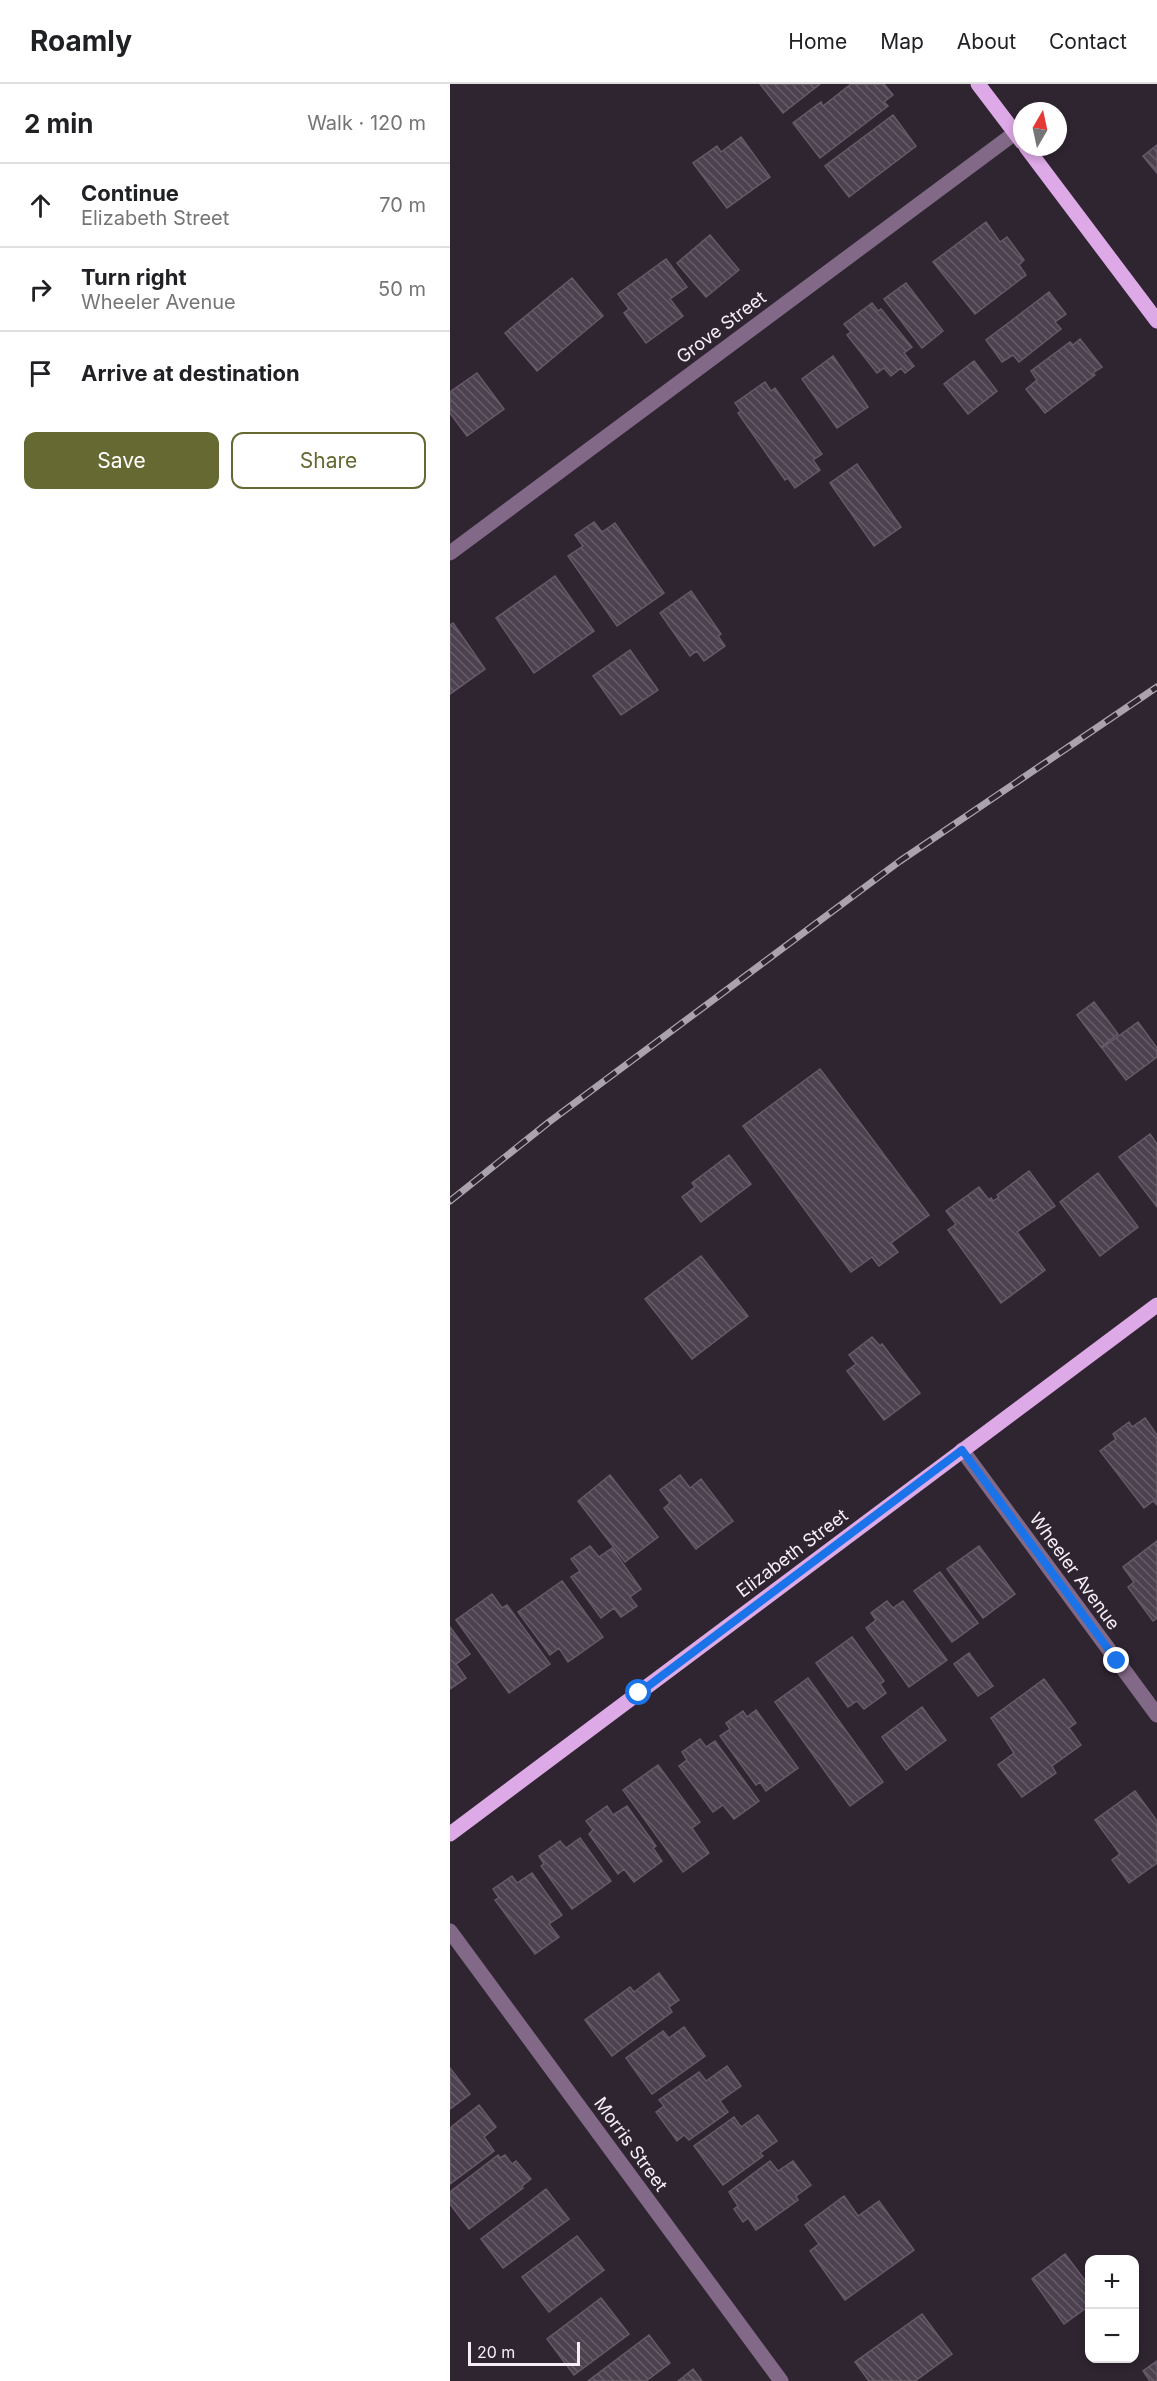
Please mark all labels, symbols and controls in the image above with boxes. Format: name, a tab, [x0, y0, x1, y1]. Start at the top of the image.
text: Roamly	[30, 24, 132, 58]
text: Home	[788, 29, 847, 54]
text: Map	[880, 29, 924, 54]
text: About	[957, 29, 1016, 54]
text: Contact	[1049, 29, 1127, 54]
north arrow	[1013, 102, 1067, 156]
text: 2 min	[24, 108, 94, 139]
text: Walk · 120 m	[307, 111, 426, 135]
text: Continue	[81, 180, 179, 206]
icon: ahead	[24, 189, 57, 222]
text: 70 m	[379, 193, 426, 217]
text: Elizabeth Street	[81, 206, 229, 230]
text: Turn right	[81, 264, 187, 290]
icon: right	[24, 273, 57, 306]
text: 50 m	[378, 277, 426, 301]
street label: Grove Street	[672, 287, 770, 367]
text: Wheeler Avenue	[81, 290, 236, 314]
icon: arrive	[24, 357, 57, 390]
text: Arrive at destination	[81, 360, 300, 386]
button: Save	[24, 432, 219, 489]
button: Share	[231, 432, 426, 489]
street label: Elizabeth Street	[732, 1504, 852, 1602]
street label: Wheeler Avenue	[1026, 1508, 1124, 1634]
route end	[1103, 1647, 1129, 1673]
route start	[625, 1679, 651, 1705]
street label: Morris Street	[590, 2093, 672, 2195]
map controls	[1085, 2255, 1139, 2363]
button: +	[1085, 2255, 1139, 2309]
button: −	[1085, 2309, 1139, 2363]
scale bar	[468, 2339, 580, 2366]
text: 20 m	[477, 2342, 515, 2362]

